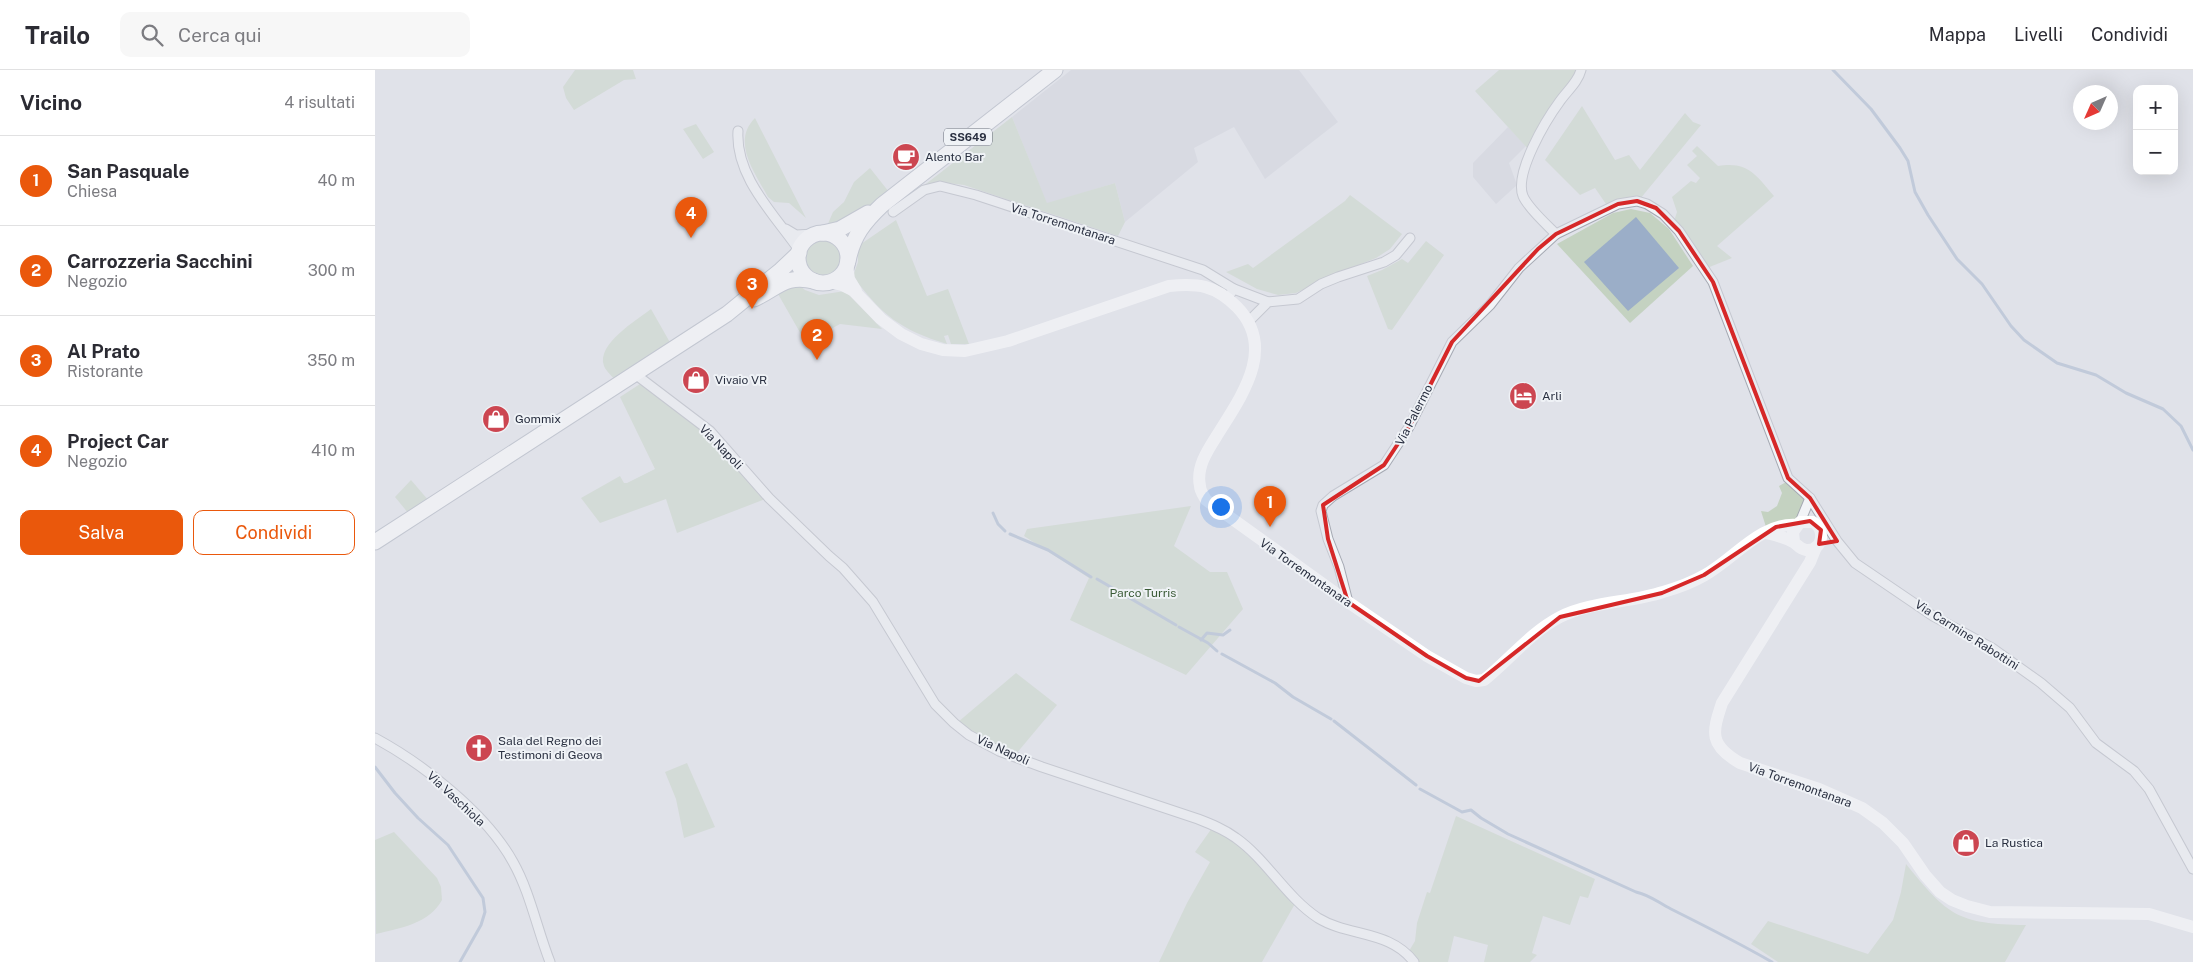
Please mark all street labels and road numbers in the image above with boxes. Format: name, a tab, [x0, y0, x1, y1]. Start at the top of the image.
road number: SS649	[944, 128, 992, 146]
street label: Via Torremontanara	[1009, 200, 1117, 248]
street label: Via Palermo	[1393, 382, 1435, 448]
street label: Via Napoli	[696, 422, 746, 472]
street label: Via Torremontanara	[1257, 536, 1355, 610]
street label: Via Carmine Rabottini	[1912, 597, 2022, 673]
street label: Via Napoli	[974, 732, 1032, 768]
street label: Via Torremontanara	[1746, 760, 1854, 810]
street label: Via Vaschiola	[424, 769, 488, 829]

